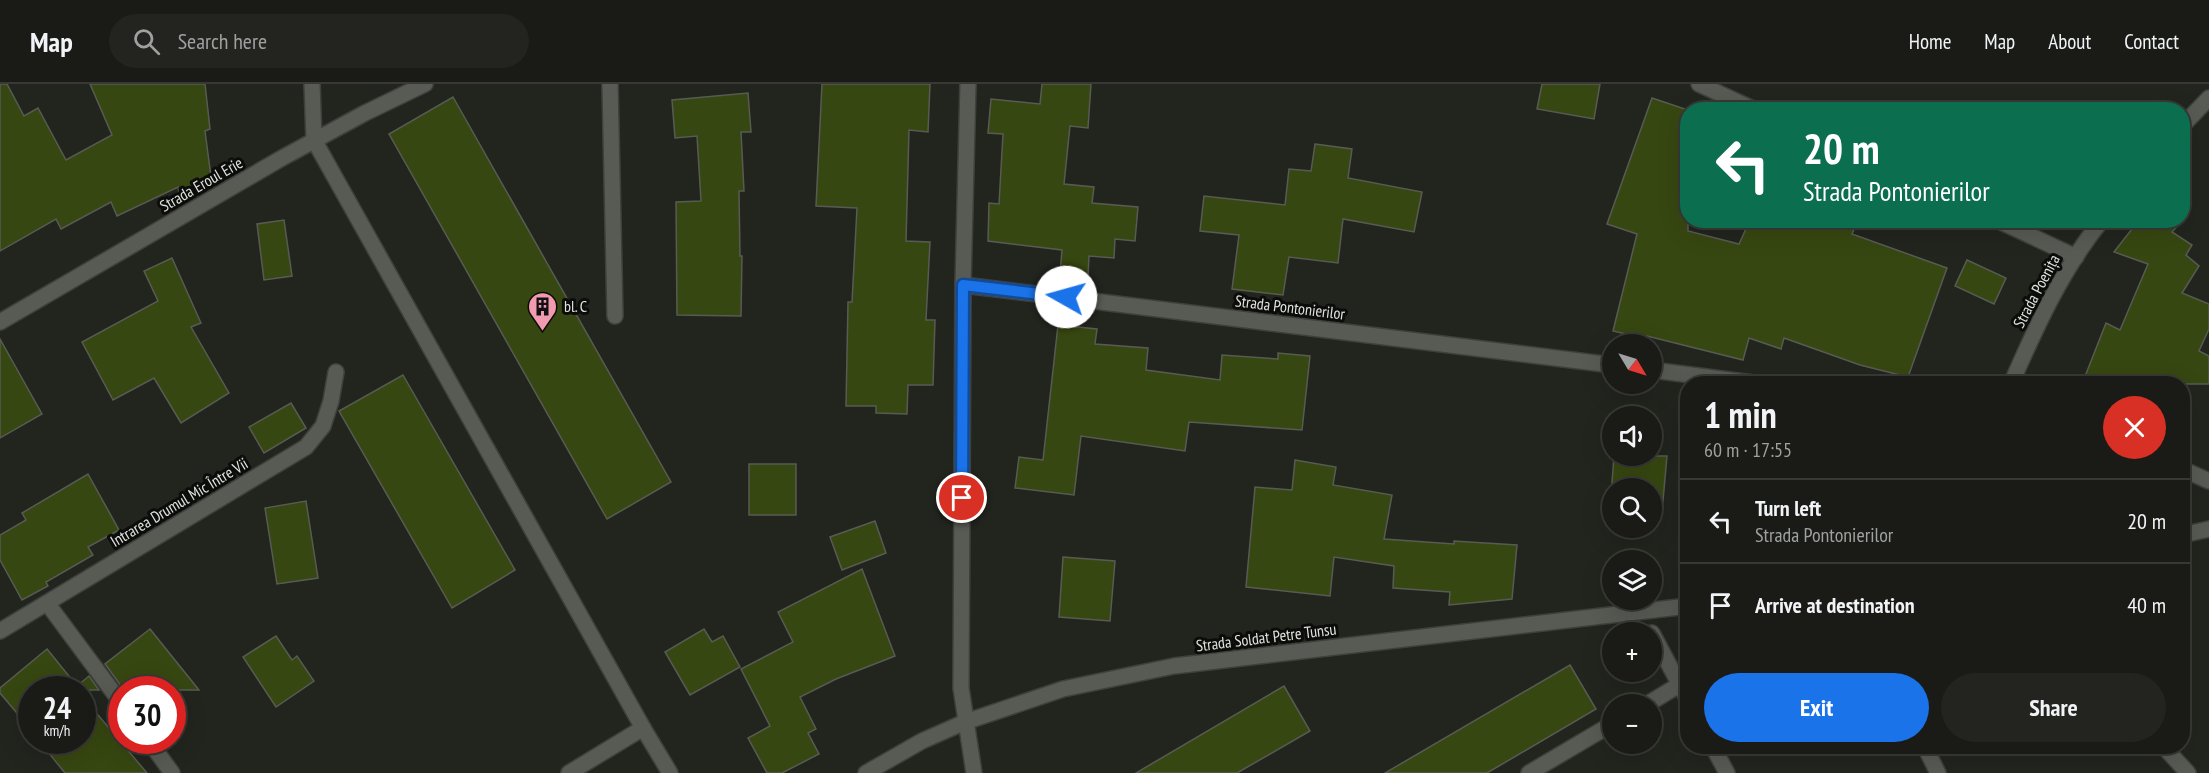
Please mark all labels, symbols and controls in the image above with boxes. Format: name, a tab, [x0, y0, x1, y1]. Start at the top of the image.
search box	[109, 14, 529, 68]
text: Map	[30, 23, 73, 60]
icon: search	[130, 25, 163, 58]
text: Search here	[178, 27, 267, 55]
text: Home	[1909, 28, 1951, 55]
text: Map	[1984, 28, 2015, 55]
text: About	[2048, 28, 2091, 55]
text: Contact	[2124, 28, 2179, 55]
text: 20 m	[1803, 121, 1880, 176]
icon: left	[1704, 126, 1782, 204]
street label: Strada Eroul Erie	[156, 152, 246, 216]
text: Strada Pontonierilor	[1803, 174, 1990, 208]
street label: Strada Poenița	[2008, 251, 2064, 331]
position arrow	[1034, 265, 1098, 329]
building icon: bl. C	[527, 290, 559, 332]
street label: Strada Pontonierilor	[1234, 290, 1347, 324]
place label: bl. C	[564, 296, 587, 316]
north arrow	[1602, 334, 1662, 394]
map controls	[1602, 334, 1662, 754]
text: 1 min	[1704, 391, 1777, 438]
button: close	[2103, 396, 2166, 459]
button: sound	[1602, 406, 1662, 466]
text: 60 m · 17:55	[1704, 437, 1792, 463]
street label: Intrarea Drumul Mic Între Vii	[107, 453, 251, 551]
pin	[936, 472, 987, 523]
button: search	[1602, 478, 1662, 538]
icon: arrive	[945, 481, 978, 514]
text: Turn left	[1755, 494, 1821, 522]
icon: left	[1704, 505, 1737, 538]
text: 20 m	[2127, 507, 2166, 535]
text: Strada Pontonierilor	[1755, 522, 1893, 548]
button: layers	[1602, 550, 1662, 610]
icon: arrive	[1704, 589, 1737, 622]
text: Arrive at destination	[1755, 591, 1915, 619]
text: 40 m	[2127, 591, 2166, 619]
street label: Strada Soldat Petre Tunsu	[1195, 618, 1337, 656]
button: +	[1602, 622, 1662, 682]
button: Exit	[1704, 673, 1929, 742]
button: Share	[1941, 673, 2166, 742]
speed limit sign: 30	[108, 676, 186, 754]
text: 24	[43, 688, 71, 727]
button: −	[1602, 694, 1662, 754]
text: km/h	[44, 721, 70, 740]

